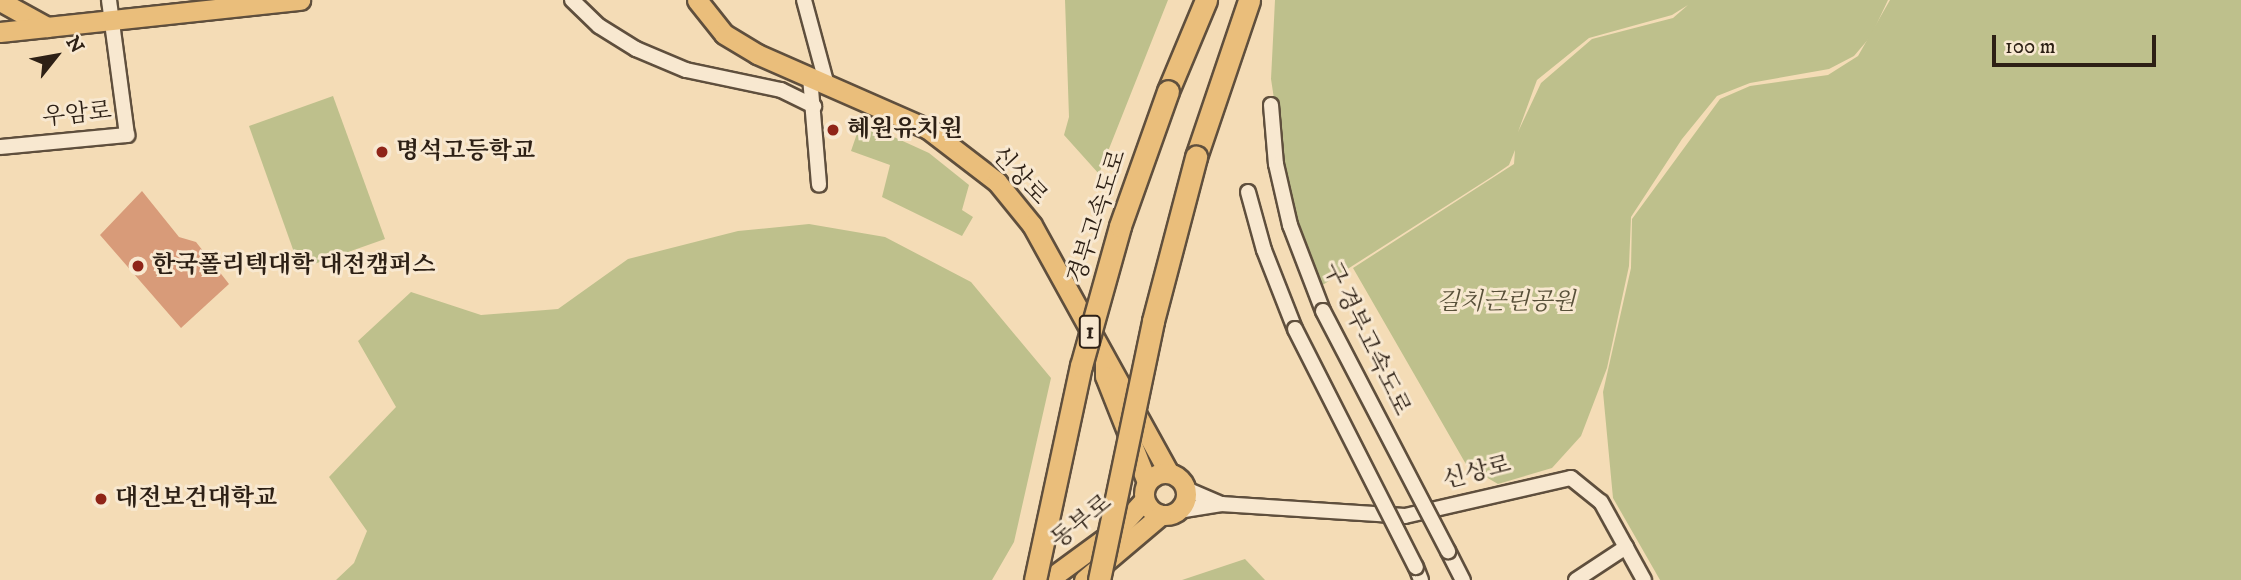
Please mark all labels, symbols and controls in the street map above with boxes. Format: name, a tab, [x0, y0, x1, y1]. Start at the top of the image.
north arrow	[21, 21, 91, 91]
scale bar	[1996, 21, 2160, 65]
text: N	[61, 32, 88, 58]
text: 100 m	[2005, 34, 2056, 60]
street label: 우암로	[41, 97, 113, 133]
place label: 혜원유치원	[847, 116, 963, 144]
marker: 혜원유치원	[825, 122, 841, 138]
place label: 명석고등학교	[396, 138, 535, 166]
street label: 신상로	[985, 141, 1053, 211]
marker: 명석고등학교	[374, 144, 390, 160]
street label: 경부고속도로	[1063, 146, 1133, 288]
place label: 한국폴리텍대학 대전캠퍼스	[152, 252, 435, 280]
street label: 구 경부고속도로	[1316, 257, 1416, 421]
marker: 한국폴리텍대학 대전캠퍼스	[130, 258, 146, 274]
park label: 길치근린공원	[1436, 289, 1576, 317]
road number: 1	[1078, 312, 1102, 352]
street label: 신상로	[1440, 451, 1514, 495]
place label: 대전보건대학교	[115, 485, 277, 513]
street label: 동부로	[1046, 489, 1118, 555]
marker: 대전보건대학교	[93, 491, 109, 507]

